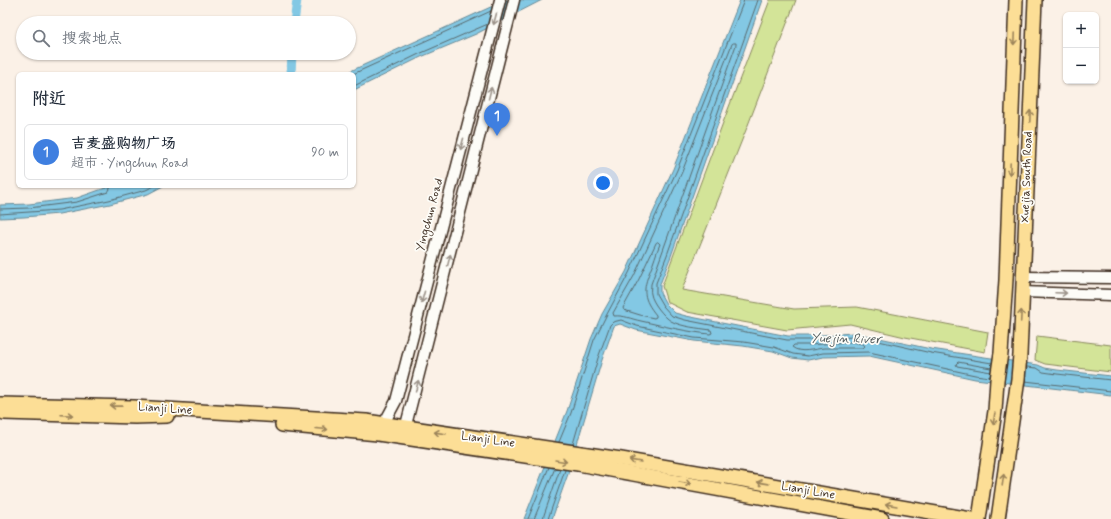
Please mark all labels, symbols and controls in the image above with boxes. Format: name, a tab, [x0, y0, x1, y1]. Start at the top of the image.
one-way arrow	[490, 12, 498, 25]
map controls	[1063, 12, 1099, 84]
button: +	[1063, 12, 1099, 48]
search box	[16, 16, 356, 60]
icon: search	[30, 27, 52, 49]
text: 搜索地点	[62, 29, 122, 49]
one-way arrow	[1011, 32, 1018, 45]
button: −	[1063, 48, 1099, 84]
one-way arrow	[487, 87, 495, 100]
text: 附近	[32, 88, 66, 110]
pin: 1	[484, 103, 510, 136]
one-way arrow	[1026, 110, 1034, 123]
street label: Xuejia South Road	[1017, 131, 1037, 223]
text: 吉麦盛购物广场	[71, 134, 176, 154]
one-way arrow	[458, 137, 466, 150]
text: 1	[43, 144, 49, 161]
text: 90 m	[311, 144, 339, 161]
text: 超市 · Yingchun Road	[71, 155, 188, 172]
one-way arrow	[1006, 162, 1014, 175]
your location	[593, 173, 613, 193]
street label: Yingchun Road	[413, 177, 447, 253]
one-way arrow	[445, 254, 453, 267]
one-way arrow	[419, 290, 426, 303]
one-way arrow	[1054, 290, 1067, 297]
one-way arrow	[1018, 310, 1025, 323]
water label: Yuejin River	[811, 330, 883, 348]
one-way arrow	[414, 380, 421, 393]
street label: Lianji Line	[137, 399, 193, 419]
one-way arrow	[110, 403, 123, 410]
one-way arrow	[60, 411, 73, 419]
one-way arrow	[990, 412, 998, 425]
one-way arrow	[315, 425, 328, 432]
street label: Lianji Line	[460, 428, 516, 452]
one-way arrow	[434, 429, 447, 437]
one-way arrow	[554, 457, 567, 465]
one-way arrow	[629, 457, 642, 465]
one-way arrow	[999, 474, 1007, 487]
street label: Lianji Line	[780, 478, 836, 504]
one-way arrow	[757, 479, 770, 487]
one-way arrow	[678, 480, 691, 488]
one-way arrow	[885, 501, 898, 509]

